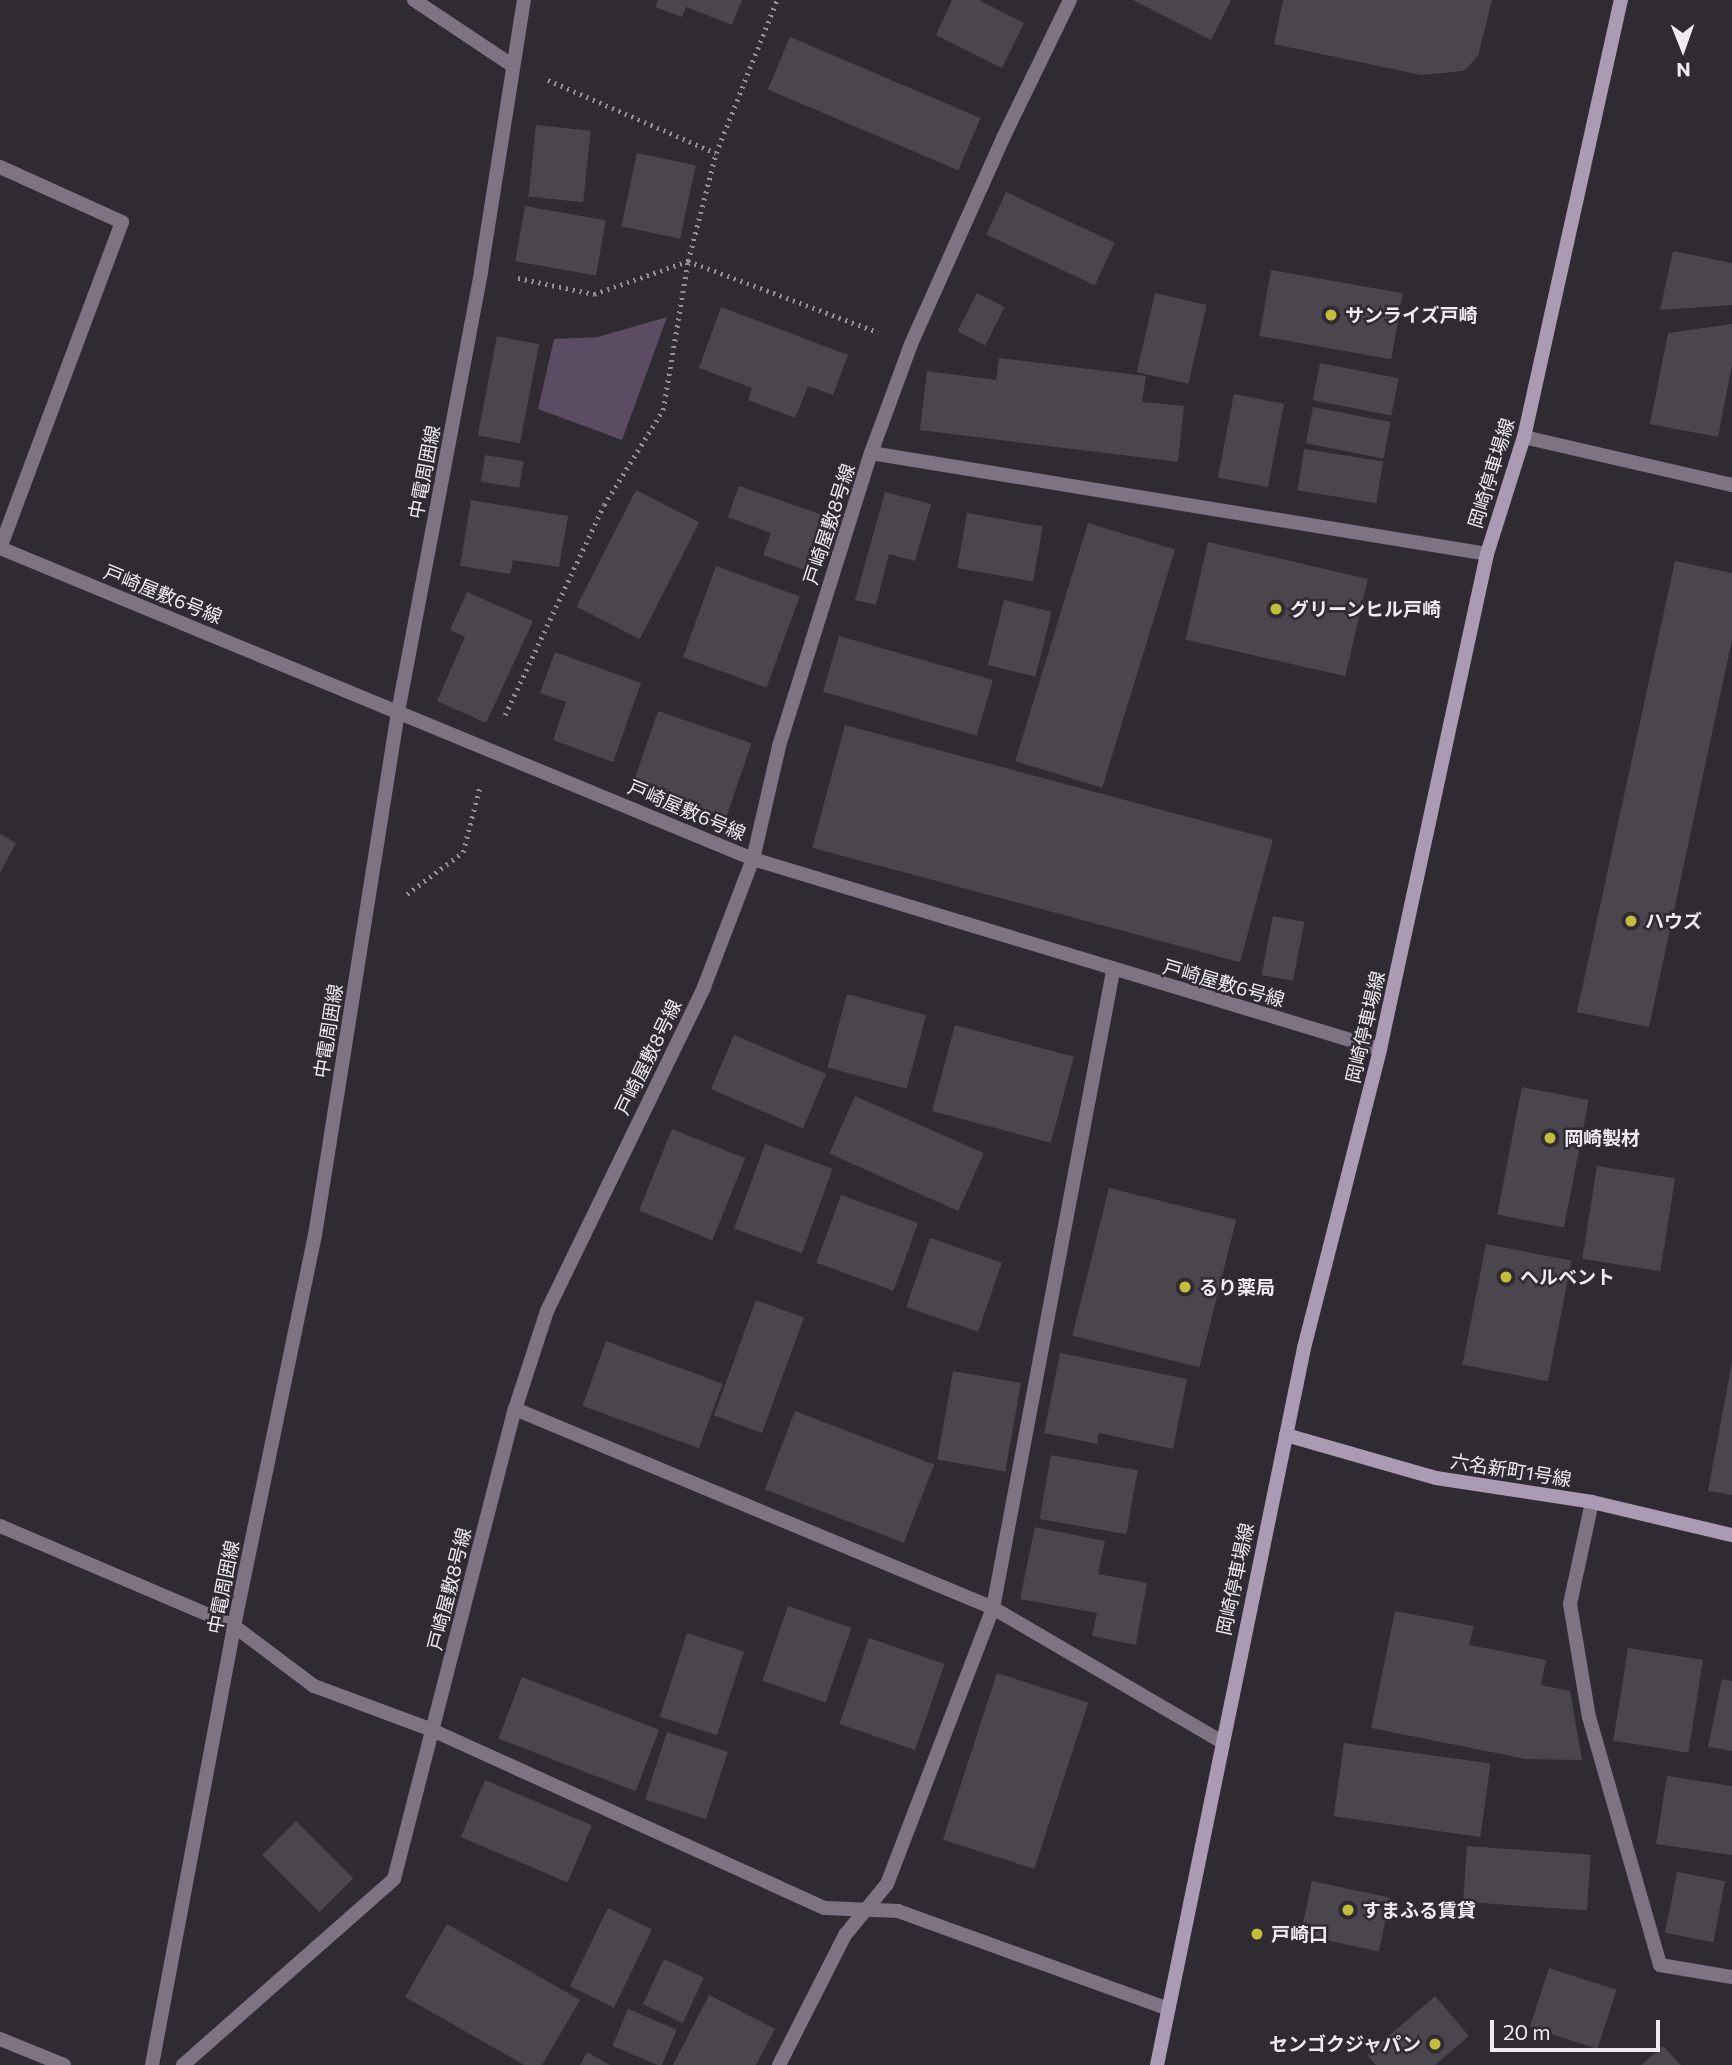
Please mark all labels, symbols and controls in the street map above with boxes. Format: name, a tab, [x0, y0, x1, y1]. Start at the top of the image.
north arrow	[1648, 14, 1718, 84]
text: N	[1676, 59, 1691, 82]
place label: サンライズ戸崎	[1345, 304, 1478, 326]
marker: サンライズ戸崎	[1323, 307, 1339, 323]
street label: 岡崎停車場線	[1463, 415, 1519, 531]
street label: 中電周囲線	[404, 423, 444, 521]
street label: 戸崎屋敷8号線	[799, 461, 859, 587]
street label: 戸崎屋敷6号線	[101, 560, 225, 628]
place label: グリーンヒル戸崎	[1290, 598, 1442, 620]
marker: グリーンヒル戸崎	[1268, 601, 1284, 617]
street label: 戸崎屋敷6号線	[625, 775, 749, 845]
place label: ハウズ	[1645, 910, 1702, 932]
marker: ハウズ	[1623, 913, 1639, 929]
street label: 戸崎屋敷6号線	[1161, 955, 1287, 1011]
street label: 岡崎停車場線	[1341, 969, 1389, 1085]
street label: 中電周囲線	[309, 982, 347, 1080]
street label: 戸崎屋敷8号線	[610, 996, 686, 1118]
place label: 岡崎製材	[1564, 1127, 1640, 1149]
marker: 岡崎製材	[1542, 1130, 1558, 1146]
place label: ヘルベント	[1520, 1266, 1615, 1288]
marker: ヘルベント	[1498, 1269, 1514, 1285]
place label: るり薬局	[1199, 1276, 1275, 1298]
marker: るり薬局	[1177, 1279, 1193, 1295]
street label: 六名新町1号線	[1449, 1449, 1573, 1491]
street label: 岡崎停車場線	[1212, 1521, 1258, 1637]
street label: 戸崎屋敷8号線	[423, 1525, 475, 1653]
street label: 中電周囲線	[203, 1538, 243, 1636]
place label: すまふる賃貸	[1362, 1899, 1476, 1921]
marker: すまふる賃貸	[1340, 1902, 1356, 1918]
place label: 戸崎口	[1271, 1923, 1328, 1945]
marker: 戸崎口	[1249, 1926, 1265, 1942]
scale bar	[1494, 2006, 1664, 2050]
text: 20 m	[1503, 2019, 1551, 2044]
place label: センゴクジャパン	[1269, 2033, 1421, 2055]
marker: センゴクジャパン	[1427, 2036, 1443, 2052]

